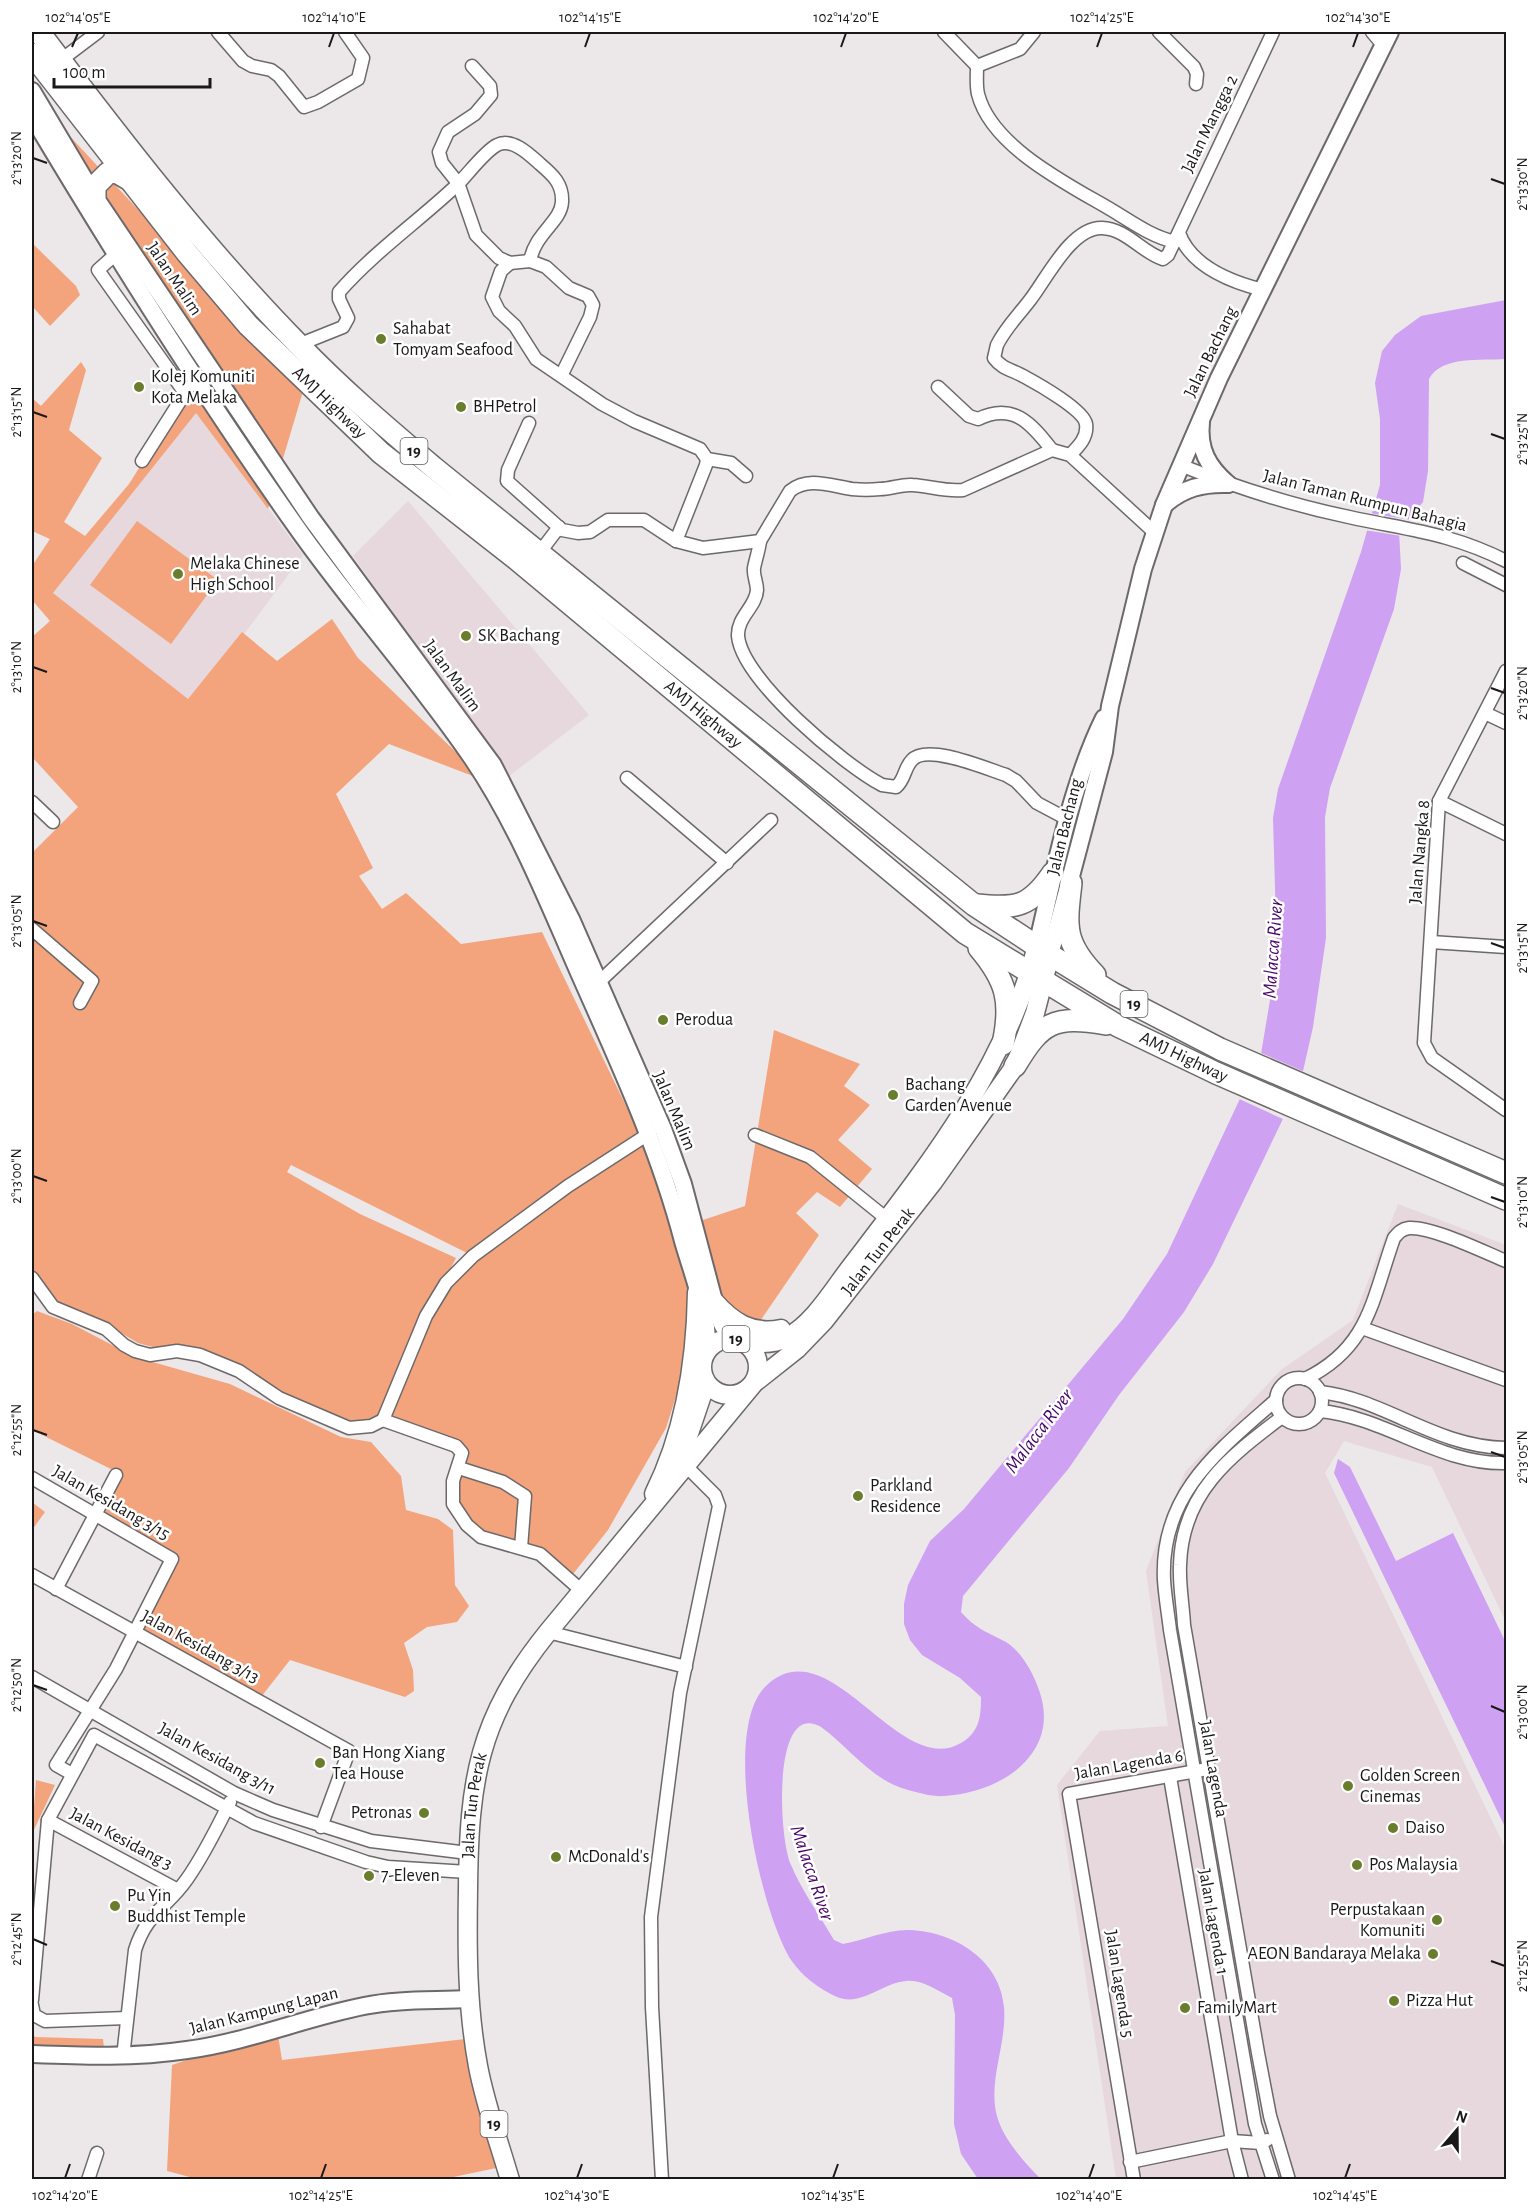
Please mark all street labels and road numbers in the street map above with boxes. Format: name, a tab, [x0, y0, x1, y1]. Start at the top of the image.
street label: Jalan Mangga 2	[1179, 72, 1241, 176]
street label: Jalan Malim	[143, 239, 205, 319]
street label: Jalan Bachang	[1181, 303, 1241, 400]
street label: AMJ Highway	[288, 363, 370, 443]
road number: 19	[400, 438, 428, 464]
street label: Jalan Taman Rumpun Bahagia	[1261, 467, 1469, 535]
street label: Jalan Malim	[420, 637, 484, 715]
street label: AMJ Highway	[661, 677, 745, 752]
street label: Jalan Bachang	[1044, 777, 1086, 877]
street label: Jalan Nangka 8	[1406, 799, 1434, 905]
road number: 19	[1120, 991, 1148, 1017]
street label: AMJ Highway	[1137, 1029, 1231, 1086]
street label: Jalan Malim	[649, 1069, 699, 1153]
street label: Jalan Tun Perak	[838, 1204, 919, 1299]
road number: 19	[722, 1326, 750, 1352]
street label: Jalan Kesidang 3/15	[49, 1462, 173, 1544]
street label: Jalan Kesidang 3/13	[138, 1607, 262, 1687]
street label: Jalan Kesidang 3/11	[156, 1719, 278, 1799]
street label: Jalan Lagenda	[1196, 1719, 1230, 1819]
street label: Jalan Lagenda 6	[1073, 1747, 1185, 1783]
street label: Jalan Tun Perak	[460, 1750, 491, 1858]
street label: Jalan Kesidang 3	[67, 1805, 175, 1873]
street label: Jalan Lagenda 1	[1195, 1868, 1231, 1976]
street label: Jalan Lagenda 5	[1102, 1929, 1136, 2039]
street label: Jalan Kampung Lapan	[188, 1984, 340, 2038]
road number: 19	[480, 2111, 508, 2137]

